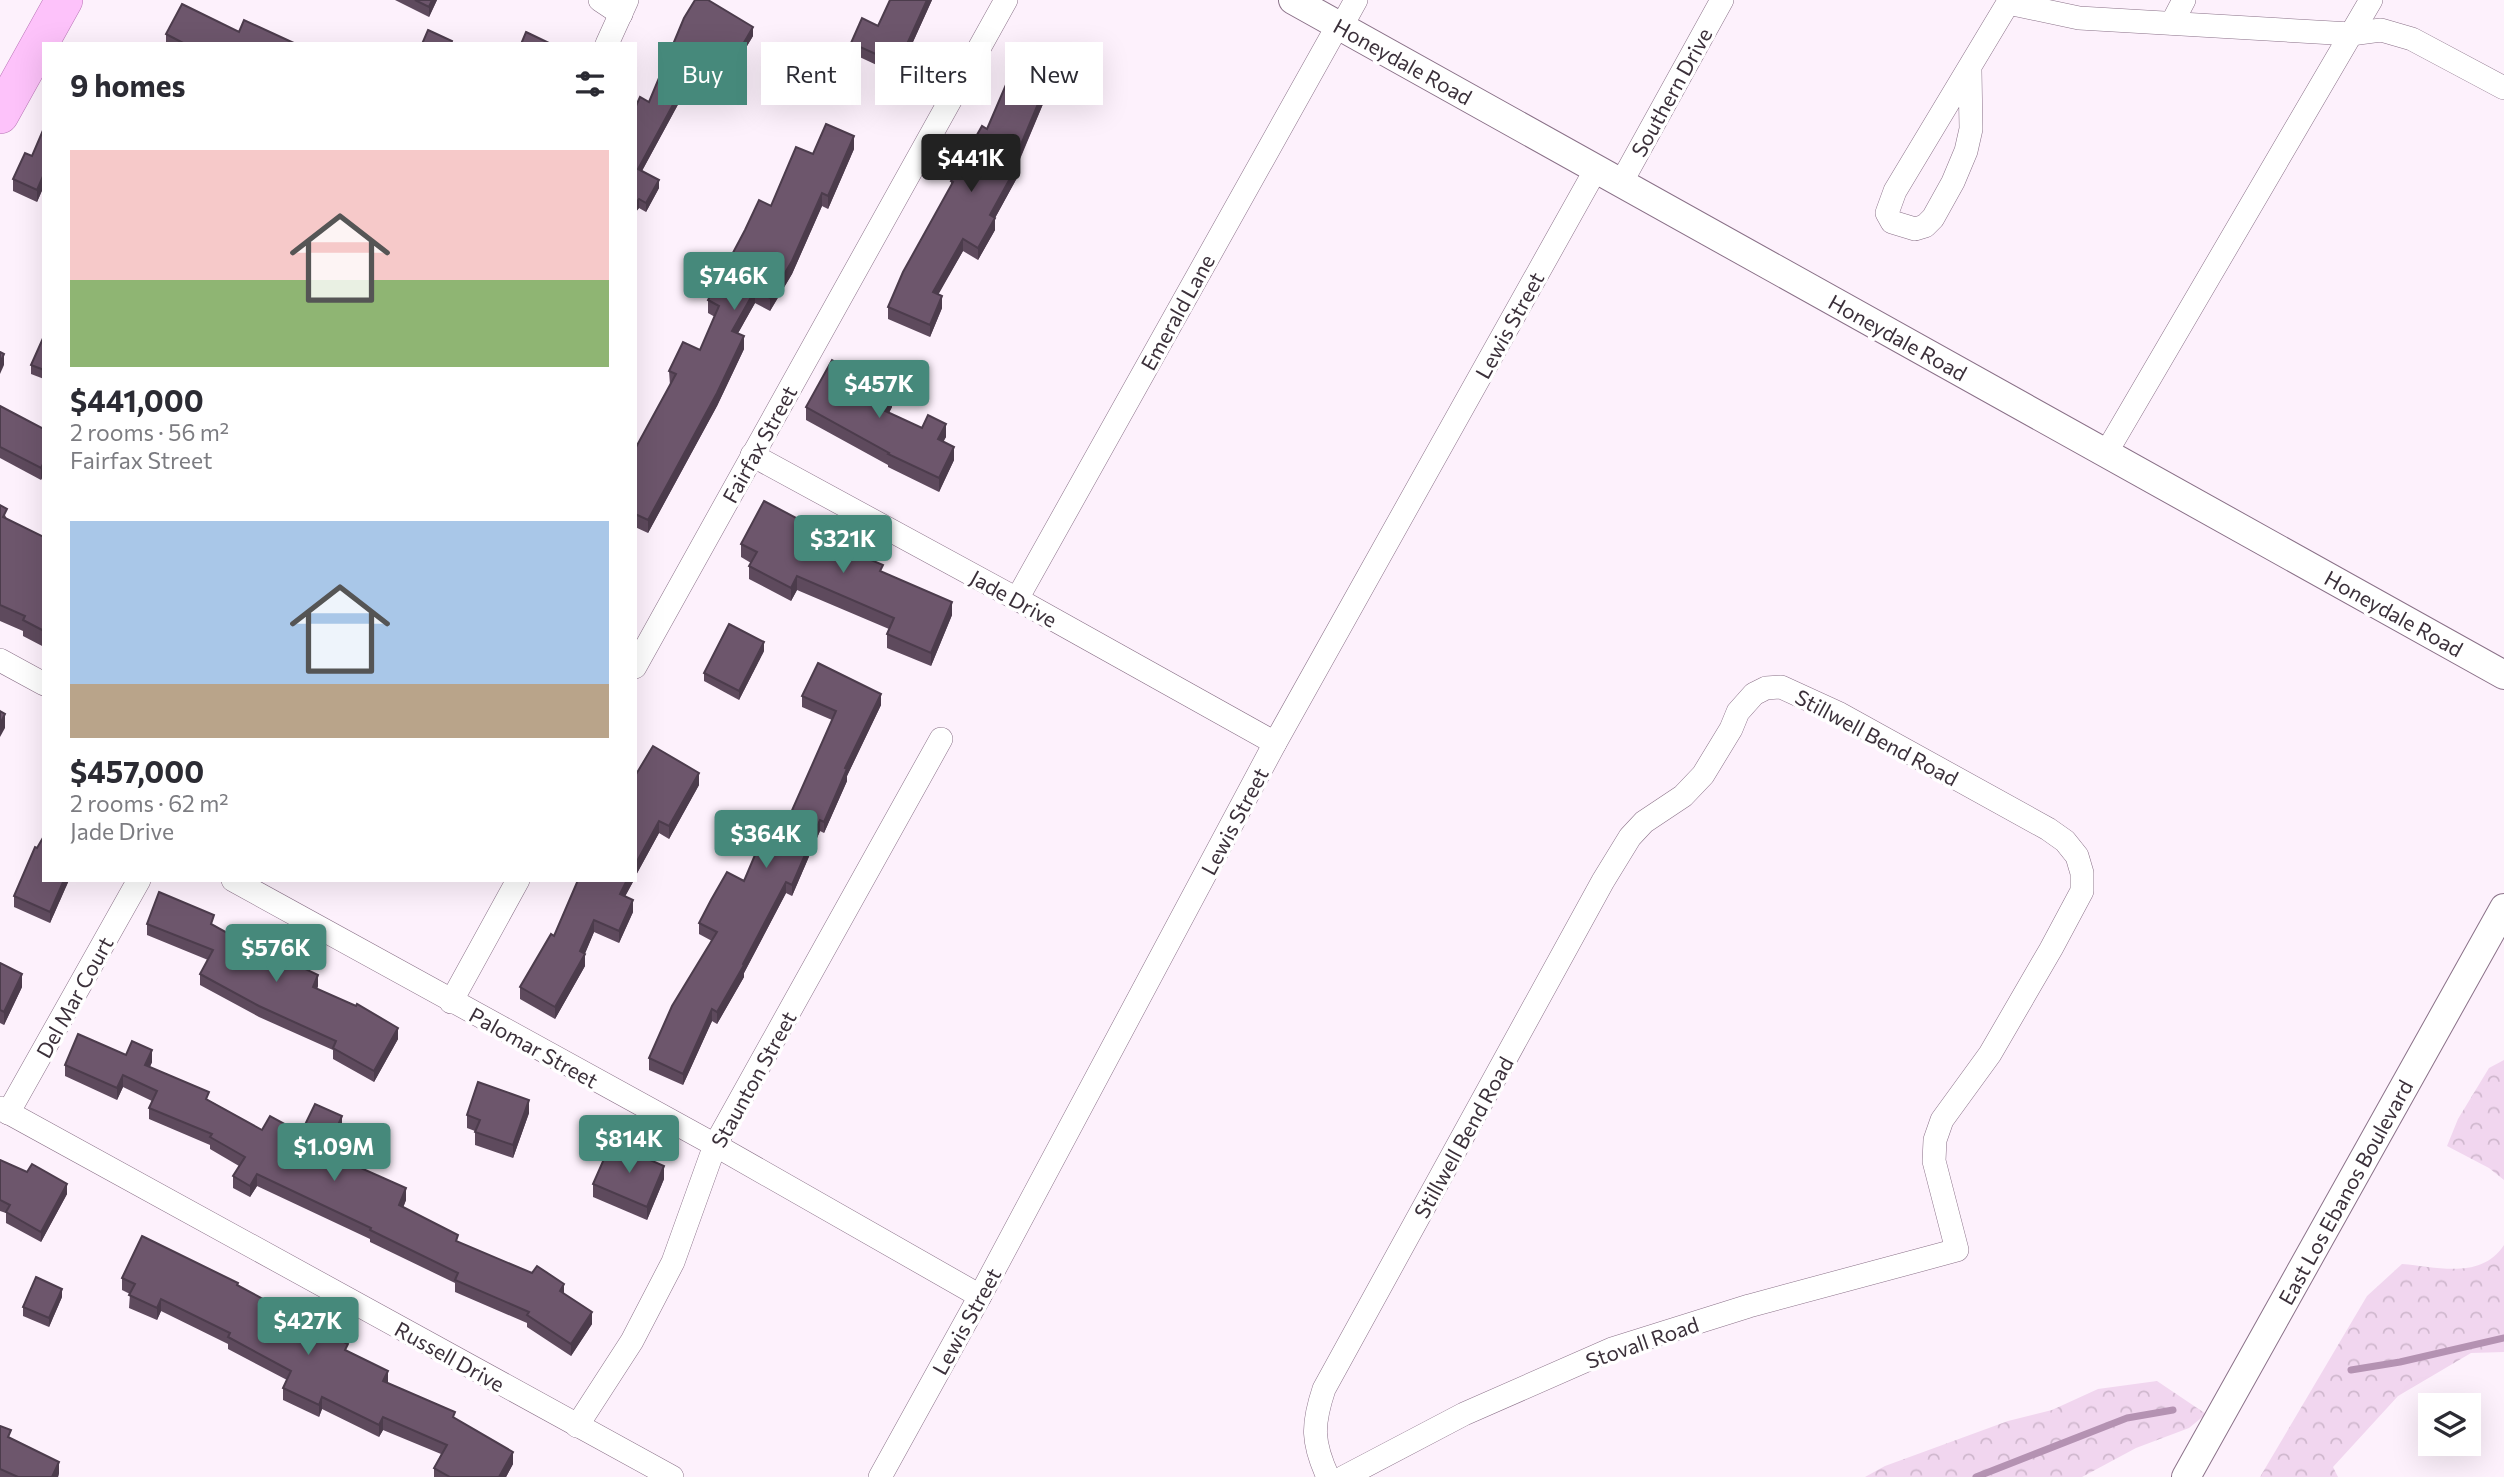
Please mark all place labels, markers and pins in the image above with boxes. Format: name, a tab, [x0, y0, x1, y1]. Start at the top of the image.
pin: $441K	[922, 134, 1020, 194]
pin: $746K	[685, 252, 783, 312]
pin: $457K	[830, 360, 928, 420]
pin: $321K	[794, 516, 892, 575]
pin: $364K	[717, 810, 815, 870]
pin: $576K	[227, 925, 325, 984]
pin: $814K	[580, 1116, 678, 1175]
pin: $1.09M	[277, 1124, 391, 1183]
pin: $427K	[259, 1298, 357, 1357]

